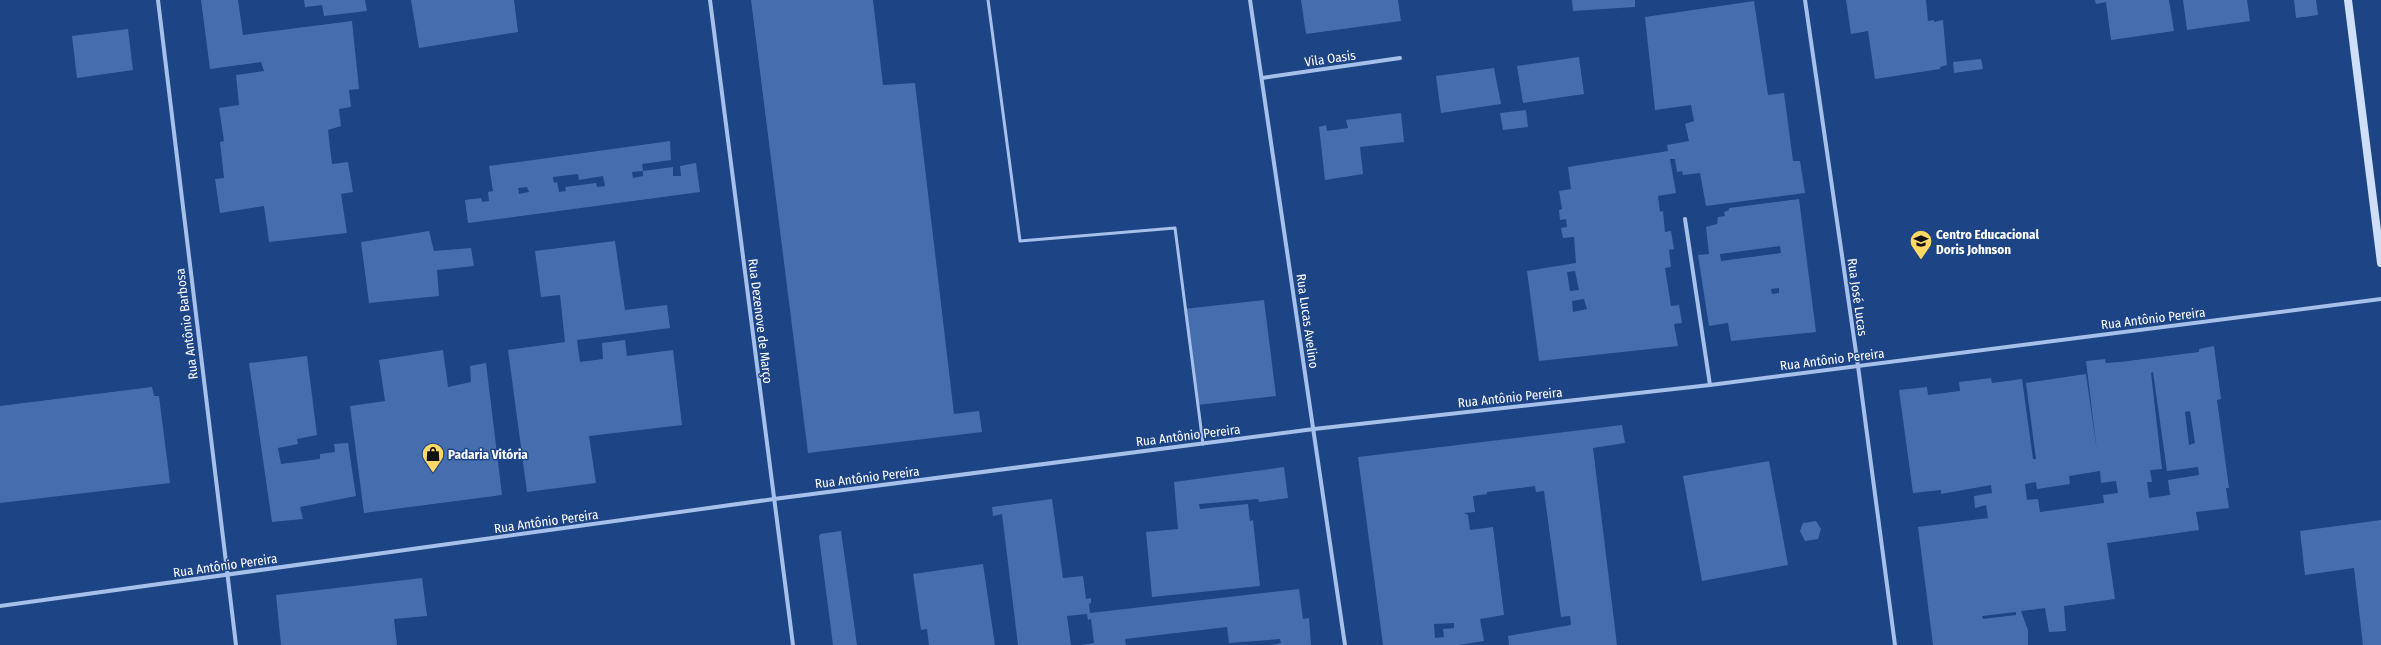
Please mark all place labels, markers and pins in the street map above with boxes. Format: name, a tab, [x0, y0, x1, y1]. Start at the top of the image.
place label: Centro Educacional Doris Johnson	[1936, 227, 2039, 257]
school or university icon: Centro Educacional Doris Johnson	[1908, 228, 1934, 261]
shop icon: Padaria Vitória	[420, 441, 446, 474]
place label: Padaria Vitória	[448, 447, 528, 462]

